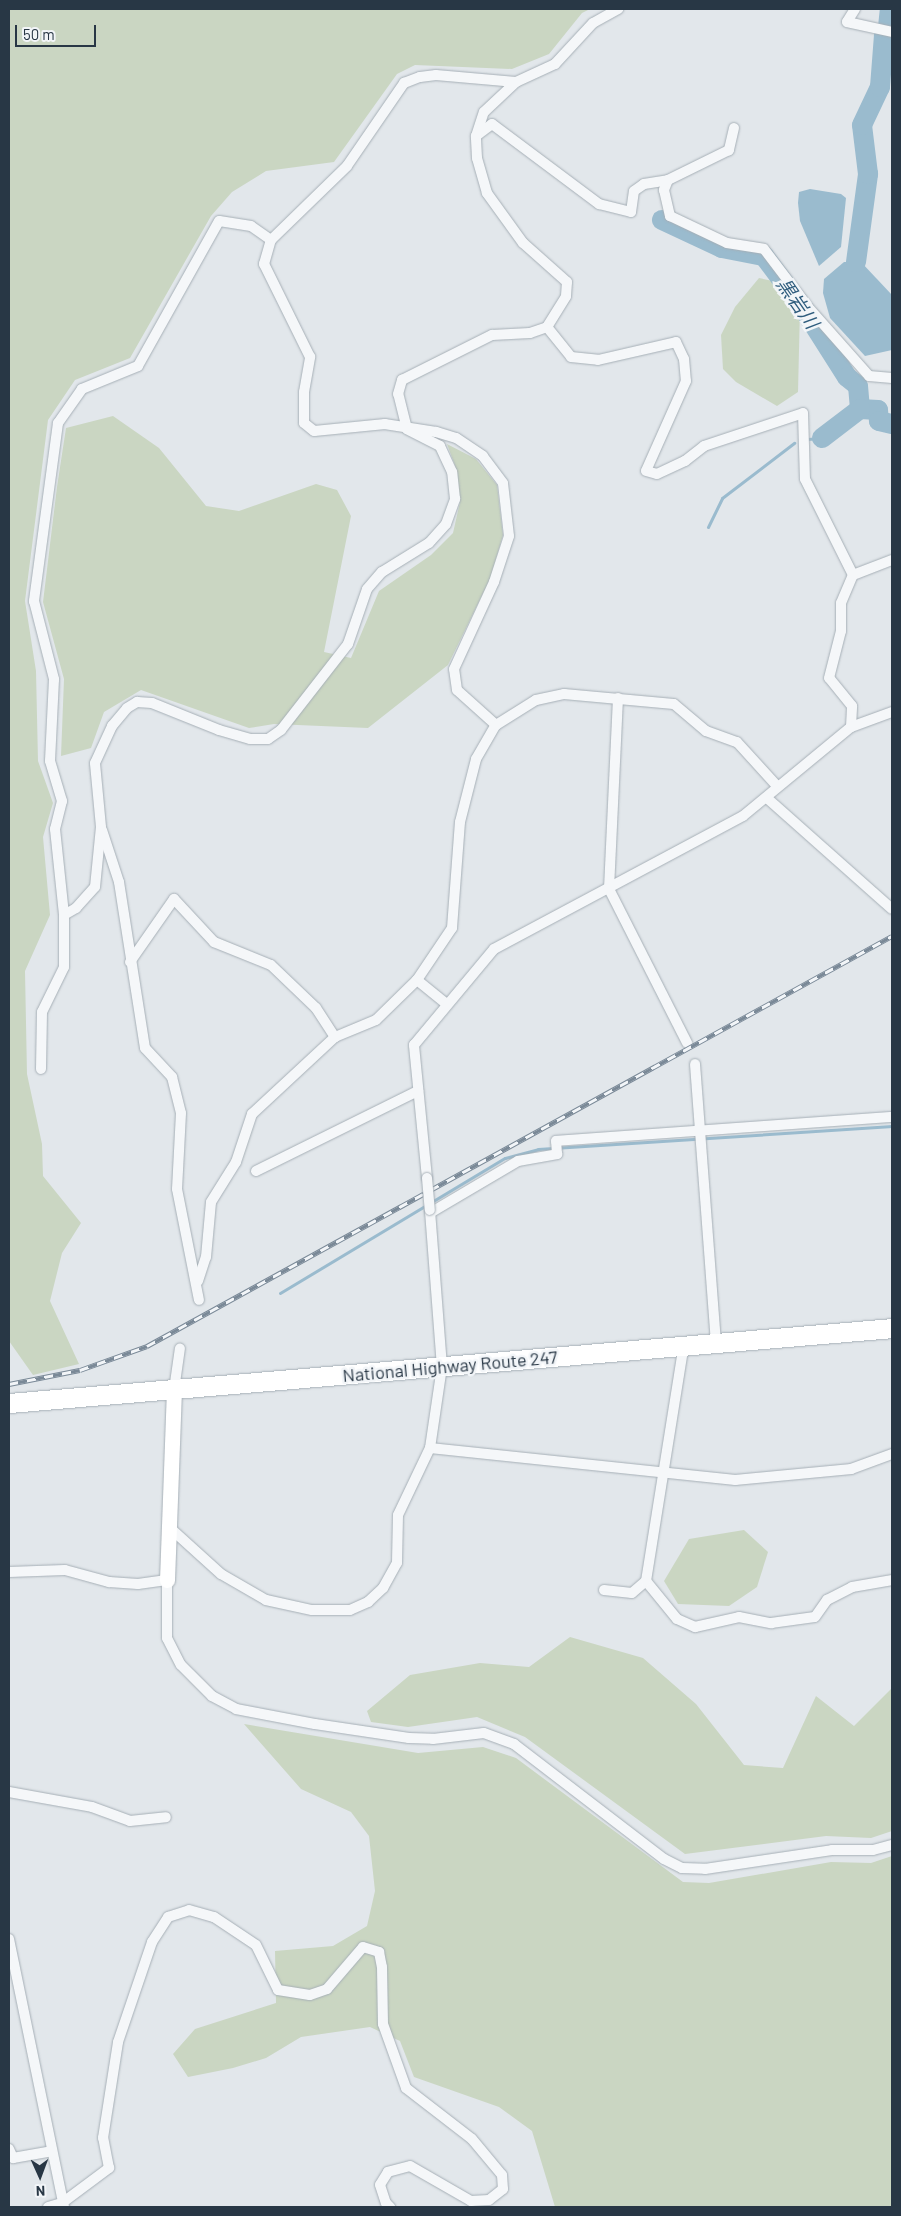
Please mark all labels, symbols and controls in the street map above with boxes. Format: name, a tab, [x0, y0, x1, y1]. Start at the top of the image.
scale bar	[18, 15, 99, 47]
text: 50 m	[23, 25, 55, 43]
water label: 黒岩川	[772, 273, 824, 333]
street label: National Highway Route 247	[342, 1346, 558, 1386]
north arrow	[15, 2151, 65, 2201]
text: N	[36, 2183, 45, 2200]

